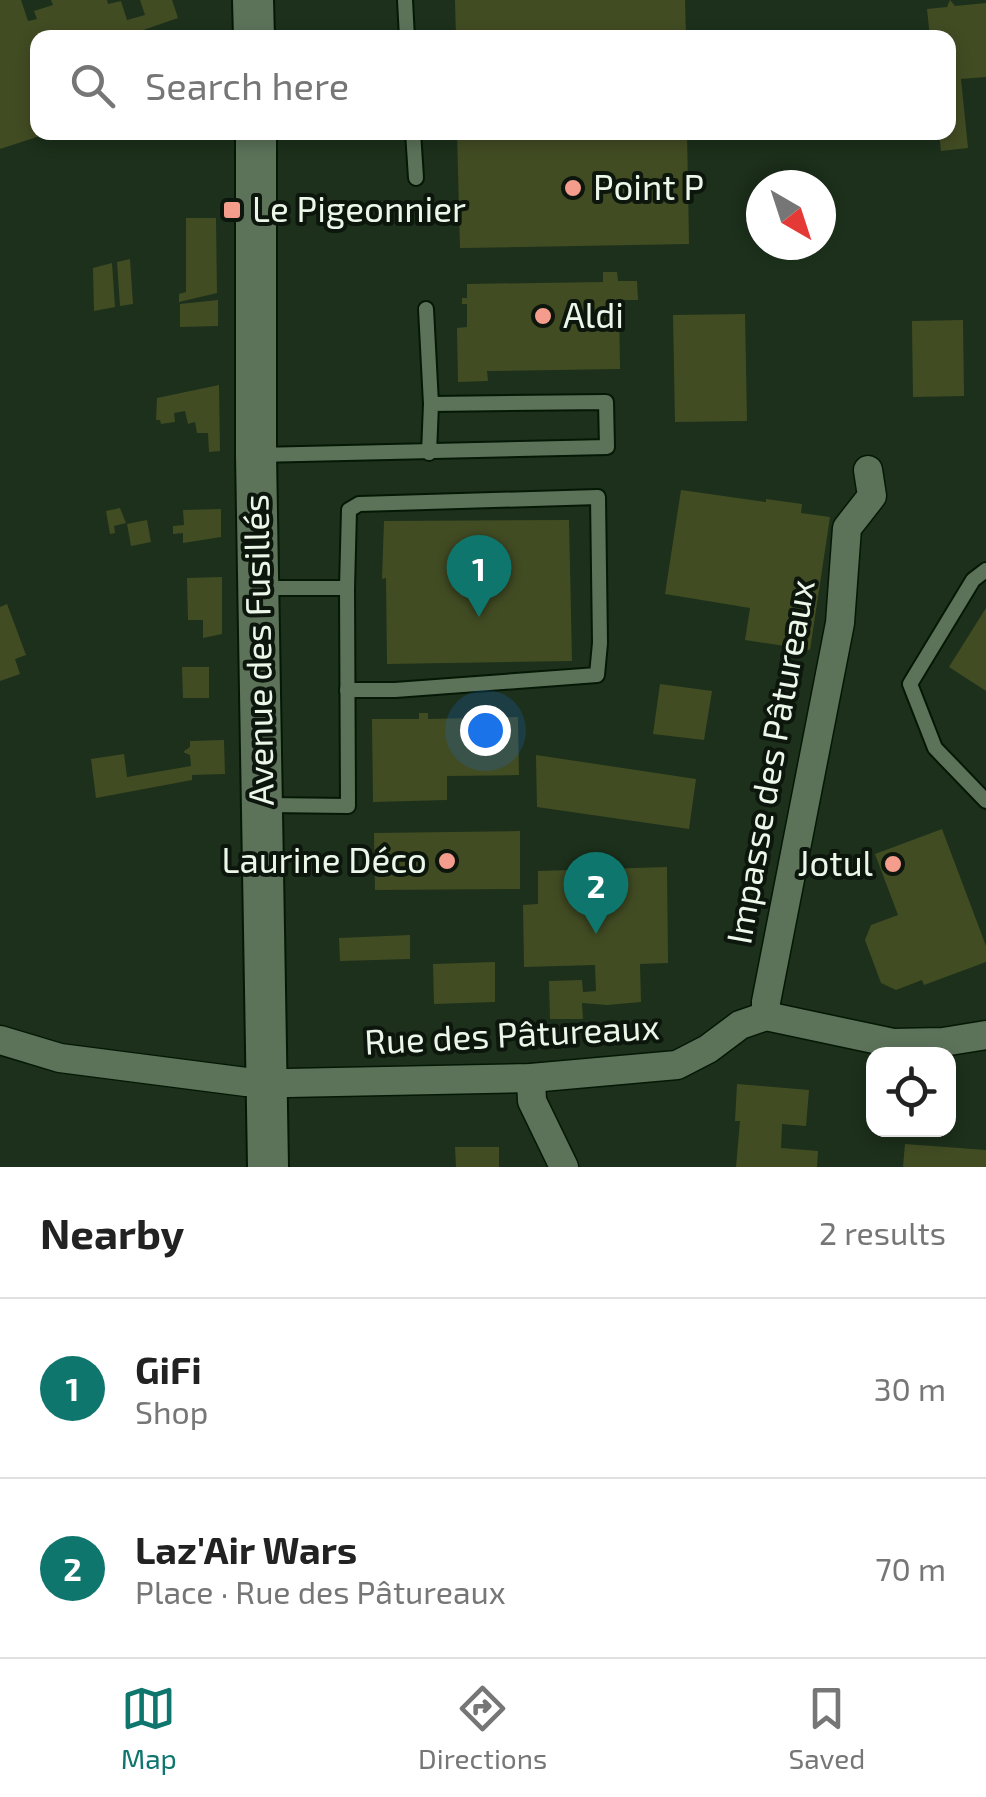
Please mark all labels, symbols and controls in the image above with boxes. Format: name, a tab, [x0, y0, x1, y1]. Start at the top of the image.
search box	[30, 30, 956, 140]
icon: search	[65, 58, 120, 113]
text: Search here	[145, 62, 349, 108]
place label: Point P	[593, 165, 704, 207]
north arrow	[746, 170, 836, 260]
marker: Point P	[562, 177, 584, 199]
place label: Le Pigeonnier	[252, 187, 466, 229]
marker: Le Pigeonnier	[221, 199, 243, 221]
place label: Aldi	[563, 293, 624, 335]
marker: Aldi	[532, 305, 554, 327]
street label: Avenue des Fusillés	[233, 494, 281, 806]
pin: 1	[446, 534, 512, 617]
street label: Impasse des Pâtureaux	[716, 576, 822, 947]
your location	[460, 705, 511, 756]
place label: Laurine Déco	[221, 838, 427, 880]
place label: Jotul	[798, 841, 874, 883]
marker: Laurine Déco	[436, 850, 458, 872]
pin: 2	[564, 852, 628, 934]
marker: Jotul	[882, 853, 904, 875]
street label: Rue des Pâtureaux	[363, 1004, 661, 1062]
map controls	[866, 1047, 956, 1137]
button: locate	[866, 1047, 956, 1137]
text: Nearby	[40, 1207, 184, 1257]
text: 2 results	[819, 1213, 946, 1251]
text: GiFi	[135, 1346, 202, 1392]
text: 1	[66, 1369, 79, 1407]
text: 30 m	[874, 1369, 946, 1407]
text: Shop	[135, 1392, 208, 1430]
text: Laz'Air Wars	[135, 1526, 357, 1572]
text: 2	[63, 1549, 82, 1587]
text: 70 m	[875, 1549, 946, 1587]
text: Place · Rue des Pâtureaux	[135, 1572, 506, 1610]
tab: Map	[121, 1681, 177, 1775]
tab: Directions	[418, 1681, 547, 1775]
tab: Saved	[789, 1681, 865, 1775]

